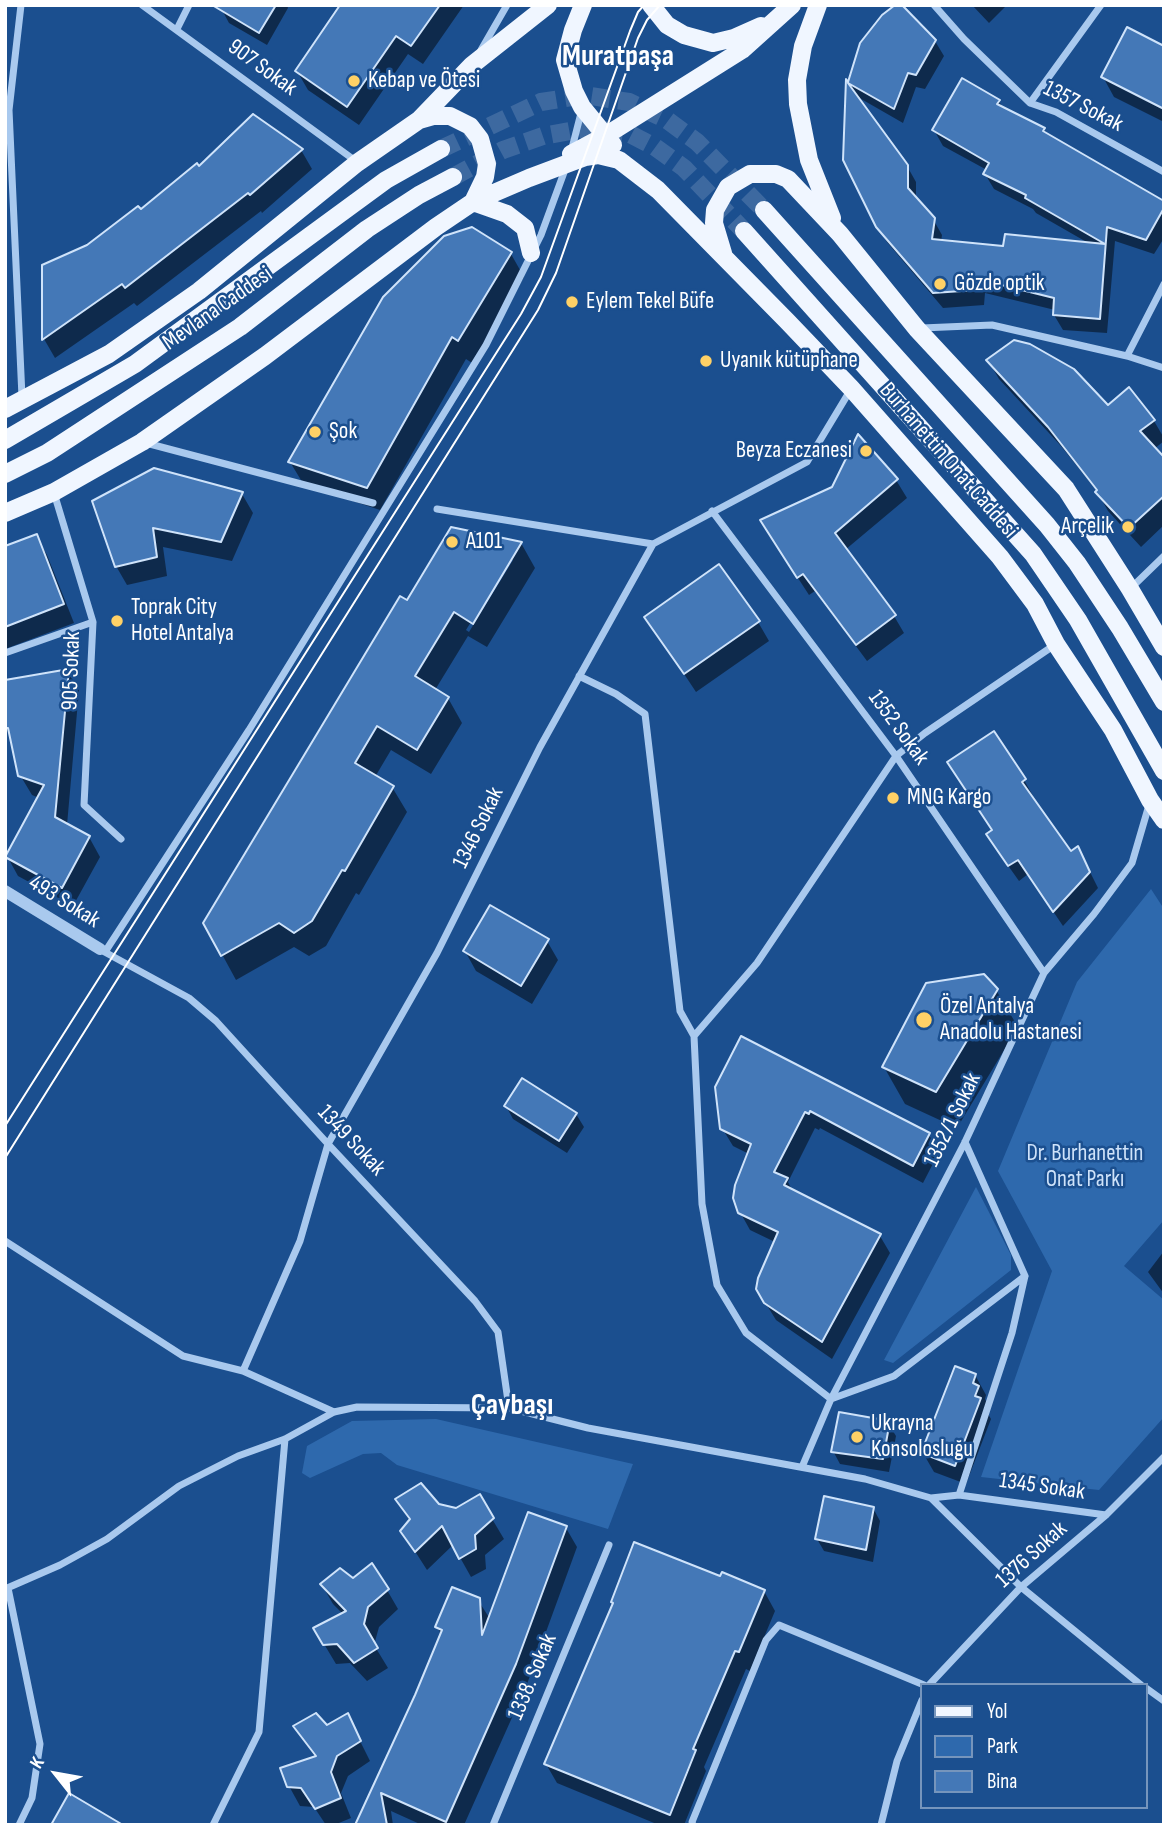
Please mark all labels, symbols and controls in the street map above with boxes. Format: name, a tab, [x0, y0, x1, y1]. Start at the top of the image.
street label: 907 Sokak	[222, 34, 302, 102]
district label: Muratpaşa	[562, 39, 674, 75]
place label: Kebap ve Ötesi	[368, 67, 480, 95]
marker: Kebap ve Ötesi	[346, 73, 362, 89]
street label: 1357 Sokak	[1039, 75, 1127, 139]
street label: Mevlana Caddesi	[158, 261, 278, 357]
place label: Gözde optik	[954, 270, 1044, 298]
marker: Gözde optik	[932, 276, 948, 292]
place label: Eylem Tekel Büfe	[586, 288, 714, 316]
marker: Eylem Tekel Büfe	[564, 294, 580, 310]
place label: Uyanık kütüphane	[720, 347, 858, 375]
marker: Uyanık kütüphane	[698, 353, 714, 369]
street label: Burhanettin Onat Caddesi	[873, 378, 1023, 544]
place label: Şok	[329, 418, 357, 446]
marker: Şok	[307, 424, 323, 440]
place label: Beyza Eczanesi	[736, 437, 852, 465]
marker: Beyza Eczanesi	[858, 443, 874, 459]
place label: Arçelik	[1061, 513, 1114, 541]
marker: Arçelik	[1120, 519, 1136, 535]
place label: A101	[466, 528, 502, 556]
marker: A101	[444, 534, 460, 550]
place label: Toprak City Hotel Antalya	[131, 594, 234, 648]
marker: Toprak City Hotel Antalya	[109, 613, 125, 629]
street label: 905 Sokak	[57, 631, 87, 711]
street label: 1352 Sokak	[862, 685, 934, 771]
street label: 1346 Sokak	[448, 783, 510, 873]
place label: MNG Kargo	[907, 784, 991, 812]
marker: MNG Kargo	[885, 790, 901, 806]
street label: 493 Sokak	[23, 869, 105, 935]
place label: Özel Antalya Anadolu Hastanesi	[940, 993, 1082, 1047]
marker: Özel Antalya Anadolu Hastanesi	[914, 1010, 934, 1030]
street label: 1352/1 Sokak	[918, 1069, 988, 1171]
street label: 1349 Sokak	[311, 1100, 391, 1182]
park label: Dr. Burhanettin Onat Parkı	[1027, 1140, 1143, 1194]
district label: Çaybaşı	[471, 1388, 553, 1424]
place label: Ukrayna Konsolosluğu	[871, 1410, 973, 1464]
marker: Ukrayna Konsolosluğu	[849, 1429, 865, 1445]
street label: 1345 Sokak	[997, 1467, 1087, 1507]
street label: 1376 Sokak	[991, 1516, 1073, 1594]
street label: 1338. Sokak	[502, 1630, 564, 1724]
legend	[920, 1683, 1148, 1809]
text: Yol	[987, 1699, 1007, 1724]
text: Park	[987, 1734, 1018, 1759]
north arrow	[21, 1739, 91, 1809]
text: K	[25, 1753, 50, 1773]
text: Bina	[987, 1769, 1017, 1794]

